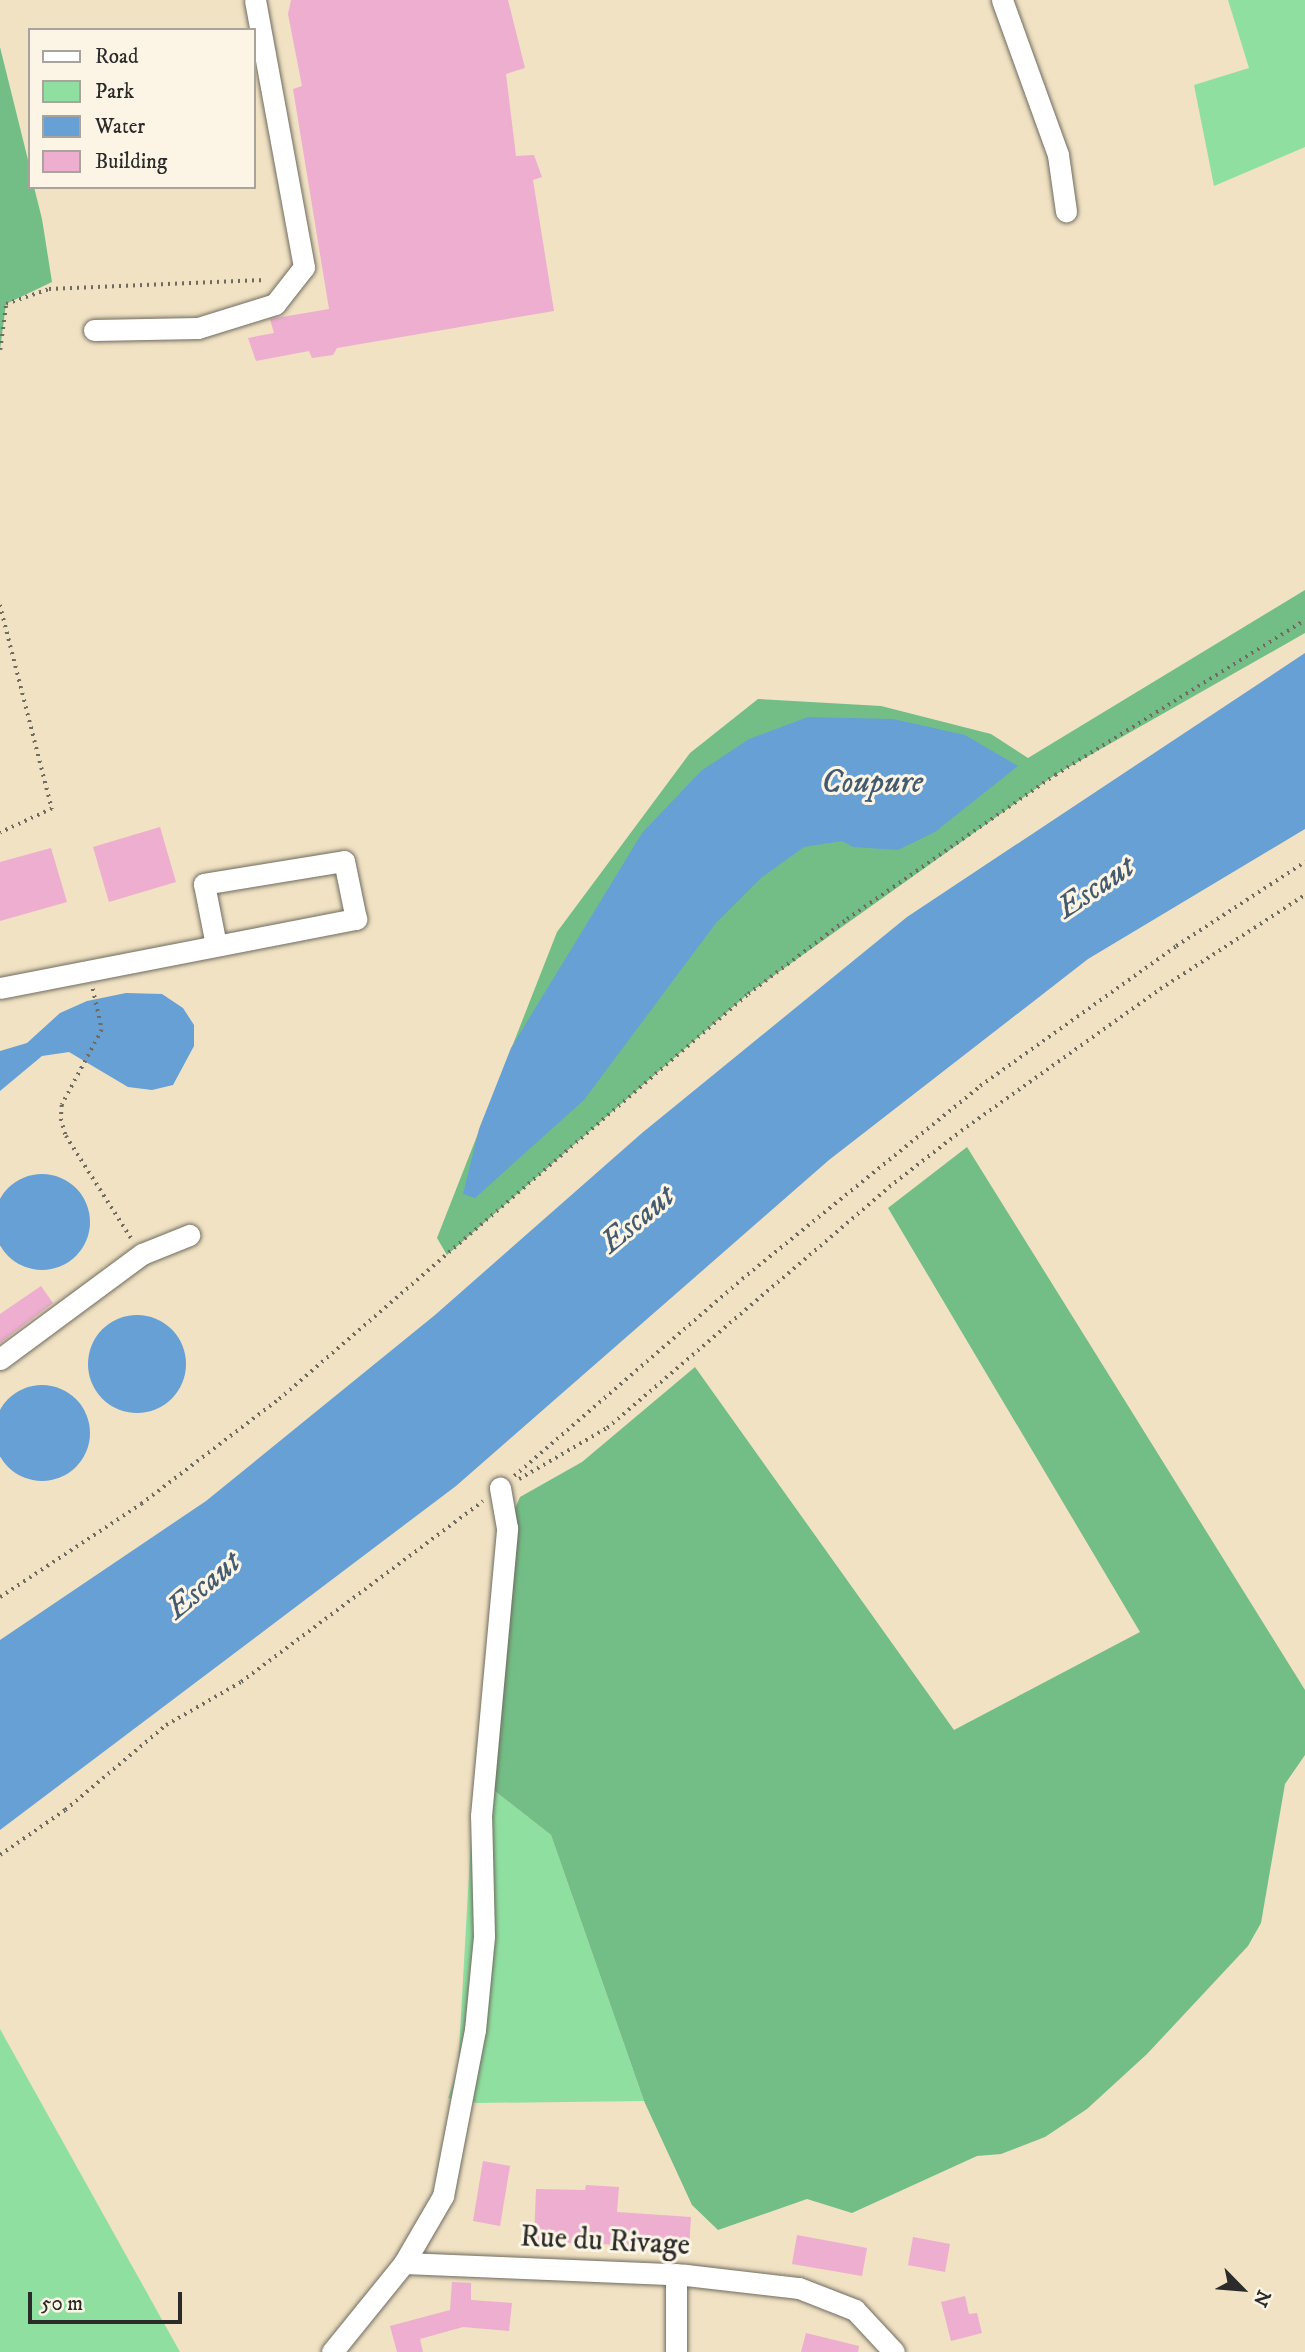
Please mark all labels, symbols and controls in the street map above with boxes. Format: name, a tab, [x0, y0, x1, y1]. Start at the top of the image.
legend	[28, 28, 256, 189]
text: Road	[95, 44, 139, 70]
text: Park	[95, 79, 134, 105]
text: Water	[95, 114, 145, 140]
text: Building	[95, 149, 167, 175]
water label: Coupure	[821, 764, 923, 802]
water label: Escaut	[1050, 848, 1142, 928]
water label: Escaut	[593, 1178, 683, 1262]
water label: Escaut	[159, 1544, 249, 1628]
street label: Rue du Rivage	[519, 2220, 691, 2264]
north arrow	[1207, 2254, 1277, 2324]
scale bar	[32, 2278, 186, 2322]
text: N	[1248, 2286, 1275, 2310]
text: 50 m	[41, 2291, 83, 2317]

